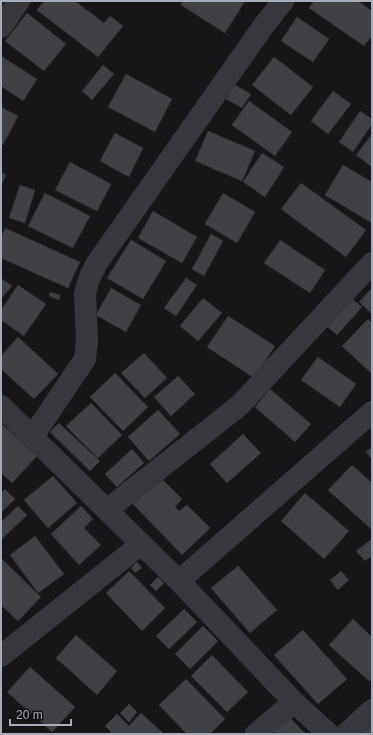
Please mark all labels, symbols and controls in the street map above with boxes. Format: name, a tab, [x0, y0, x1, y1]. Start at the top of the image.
scale bar	[10, 701, 71, 727]
text: 20 m	[16, 708, 43, 722]

